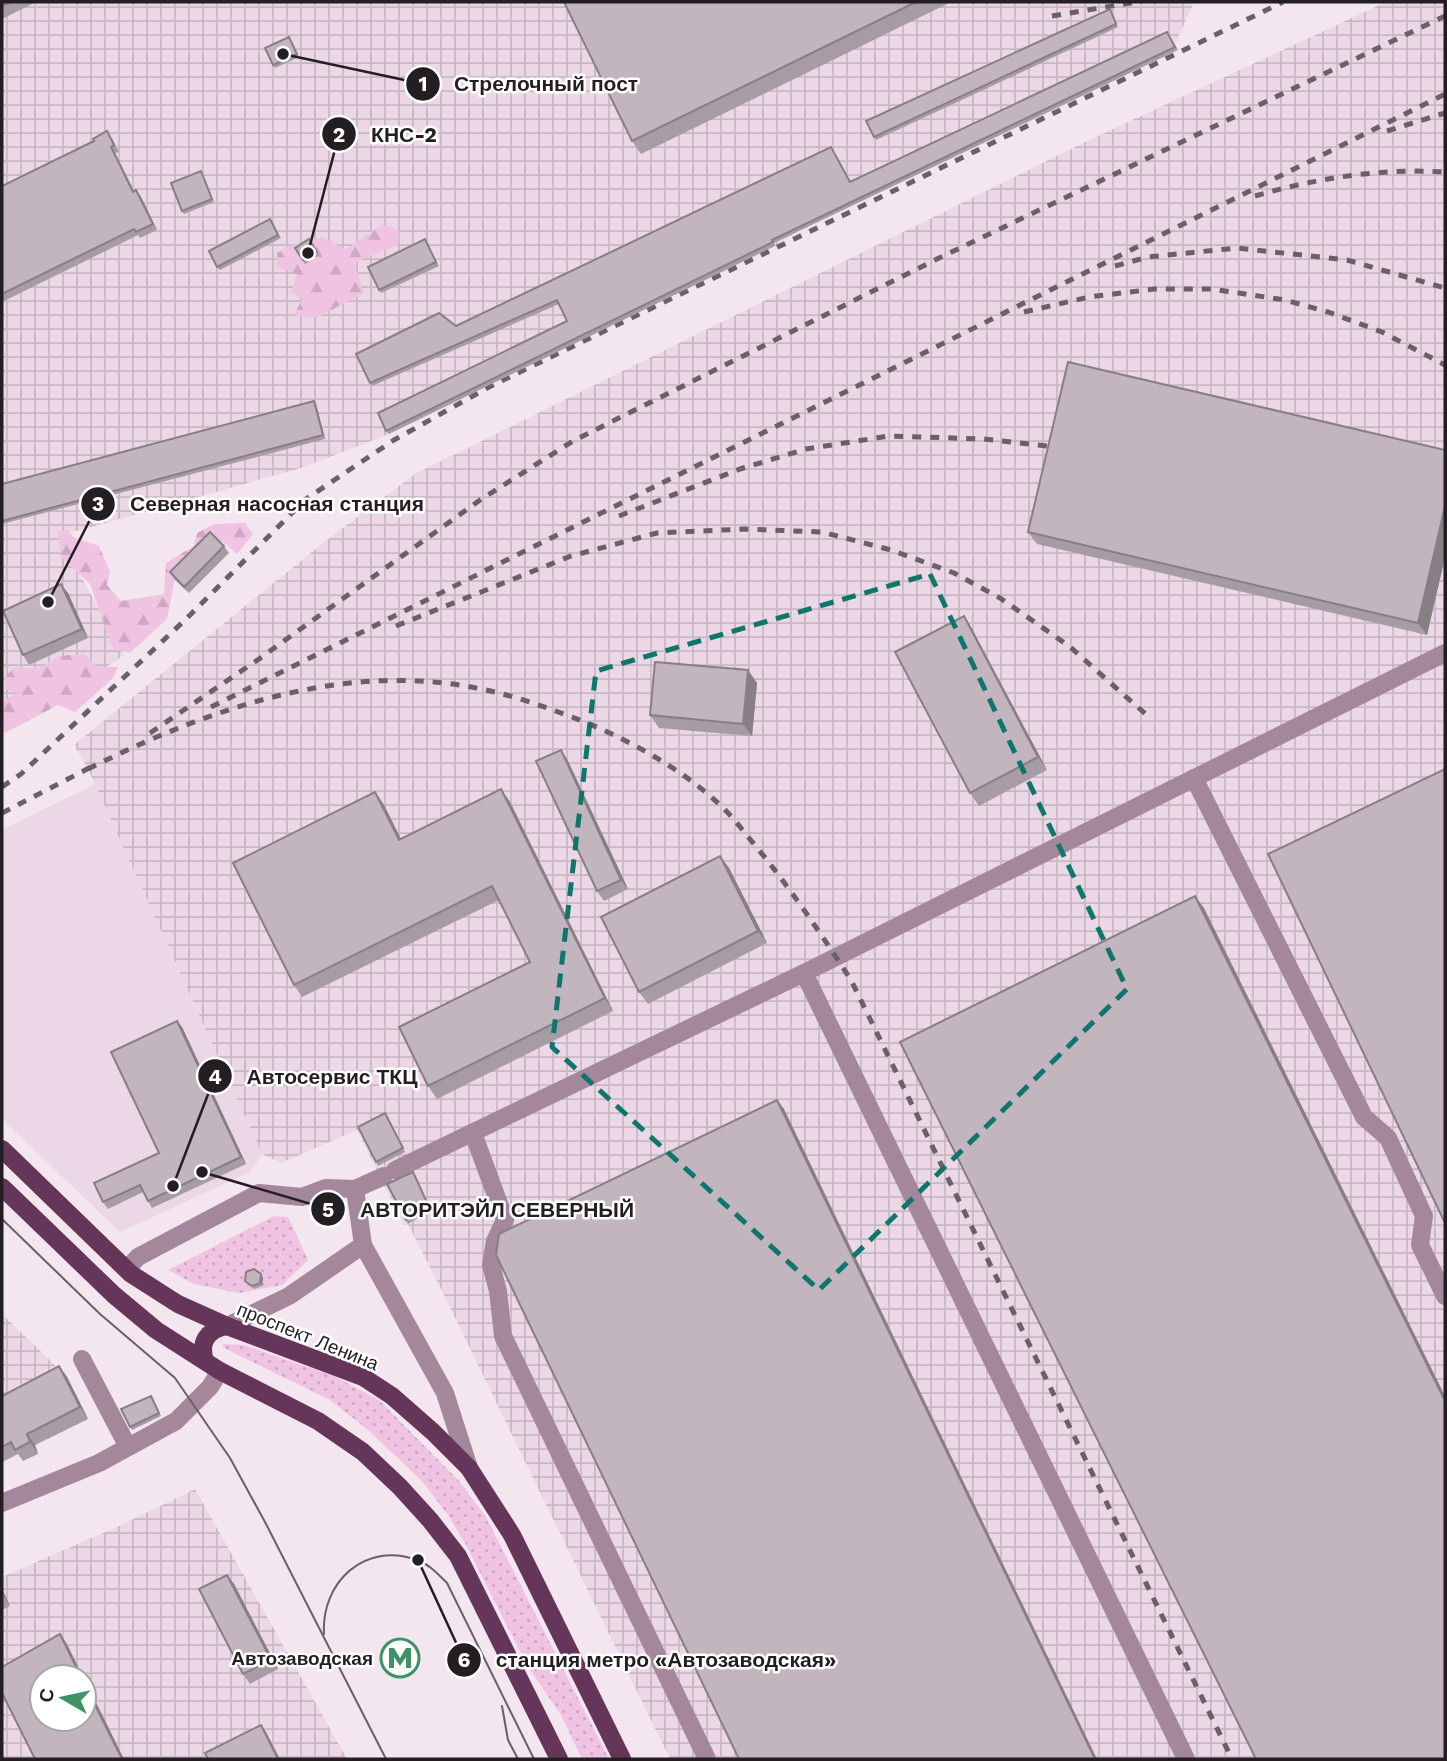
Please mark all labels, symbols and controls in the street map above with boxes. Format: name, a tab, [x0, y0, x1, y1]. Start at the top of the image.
callout: Стрелочный пост	[405, 63, 652, 105]
text: 1	[418, 71, 428, 96]
text: Стрелочный пост	[454, 71, 638, 96]
callout: КНС-2	[322, 113, 450, 155]
text: 2	[333, 122, 345, 147]
text: КНС-2	[371, 122, 437, 147]
callout: Северная насосная станция	[81, 483, 437, 525]
text: 3	[92, 491, 104, 516]
text: Северная насосная станция	[130, 491, 424, 516]
callout: Автосервис ТКЦ	[198, 1055, 432, 1097]
text: 4	[208, 1064, 222, 1089]
text: Автосервис ТКЦ	[246, 1064, 418, 1089]
callout: АВТОРИТЭЙЛ СЕВЕРНЫЙ	[311, 1188, 648, 1230]
text: 5	[322, 1197, 334, 1222]
text: АВТОРИТЭЙЛ СЕВЕРНЫЙ	[360, 1197, 634, 1222]
street label: проспект Ленина	[234, 1298, 382, 1376]
metro station icon: Автозаводская	[379, 1637, 421, 1679]
callout: станция метро «Автозаводская»	[446, 1639, 850, 1681]
place label: Автозаводская	[231, 1647, 373, 1670]
text: 6	[458, 1647, 471, 1672]
text: станция метро «Автозаводская»	[496, 1647, 836, 1672]
north arrow	[28, 1663, 98, 1733]
text: С	[34, 1687, 59, 1704]

